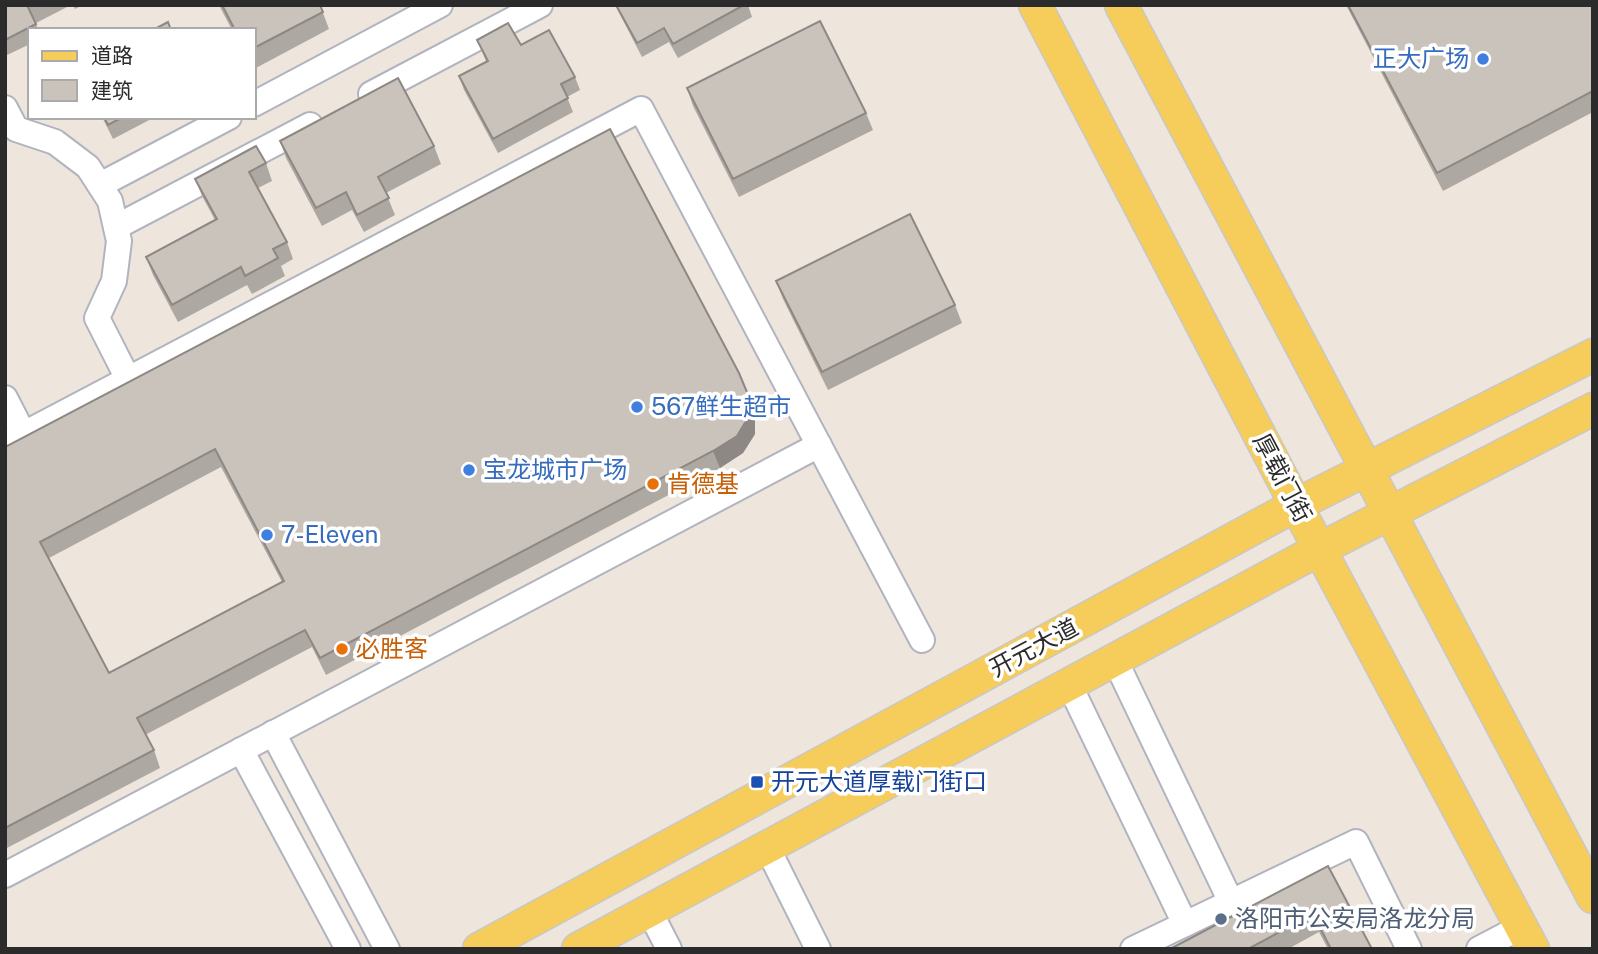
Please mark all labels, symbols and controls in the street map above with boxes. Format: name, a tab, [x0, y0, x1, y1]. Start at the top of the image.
legend	[28, 28, 256, 119]
text: 道路	[91, 43, 133, 68]
place label: 正大广场	[1373, 44, 1469, 72]
marker: 正大广场	[1475, 51, 1491, 67]
text: 建筑	[91, 78, 133, 103]
place label: 567鲜生超市	[651, 392, 791, 420]
marker: 567鲜生超市	[629, 399, 645, 415]
street label: 厚载门街	[1248, 429, 1318, 526]
place label: 宝龙城市广场	[483, 455, 627, 483]
marker: 宝龙城市广场	[461, 462, 477, 478]
place label: 肯德基	[667, 469, 739, 497]
marker: 肯德基	[645, 476, 661, 492]
place label: 7-Eleven	[281, 520, 378, 548]
marker: 7-Eleven	[259, 527, 275, 543]
street label: 开元大道	[985, 612, 1082, 682]
place label: 必胜客	[356, 634, 428, 662]
marker: 必胜客	[334, 641, 350, 657]
place label: 开元大道厚载门街口	[771, 767, 987, 795]
marker: 开元大道厚载门街口	[749, 774, 765, 790]
place label: 洛阳市公安局洛龙分局	[1235, 904, 1475, 932]
marker: 洛阳市公安局洛龙分局	[1213, 911, 1229, 927]

